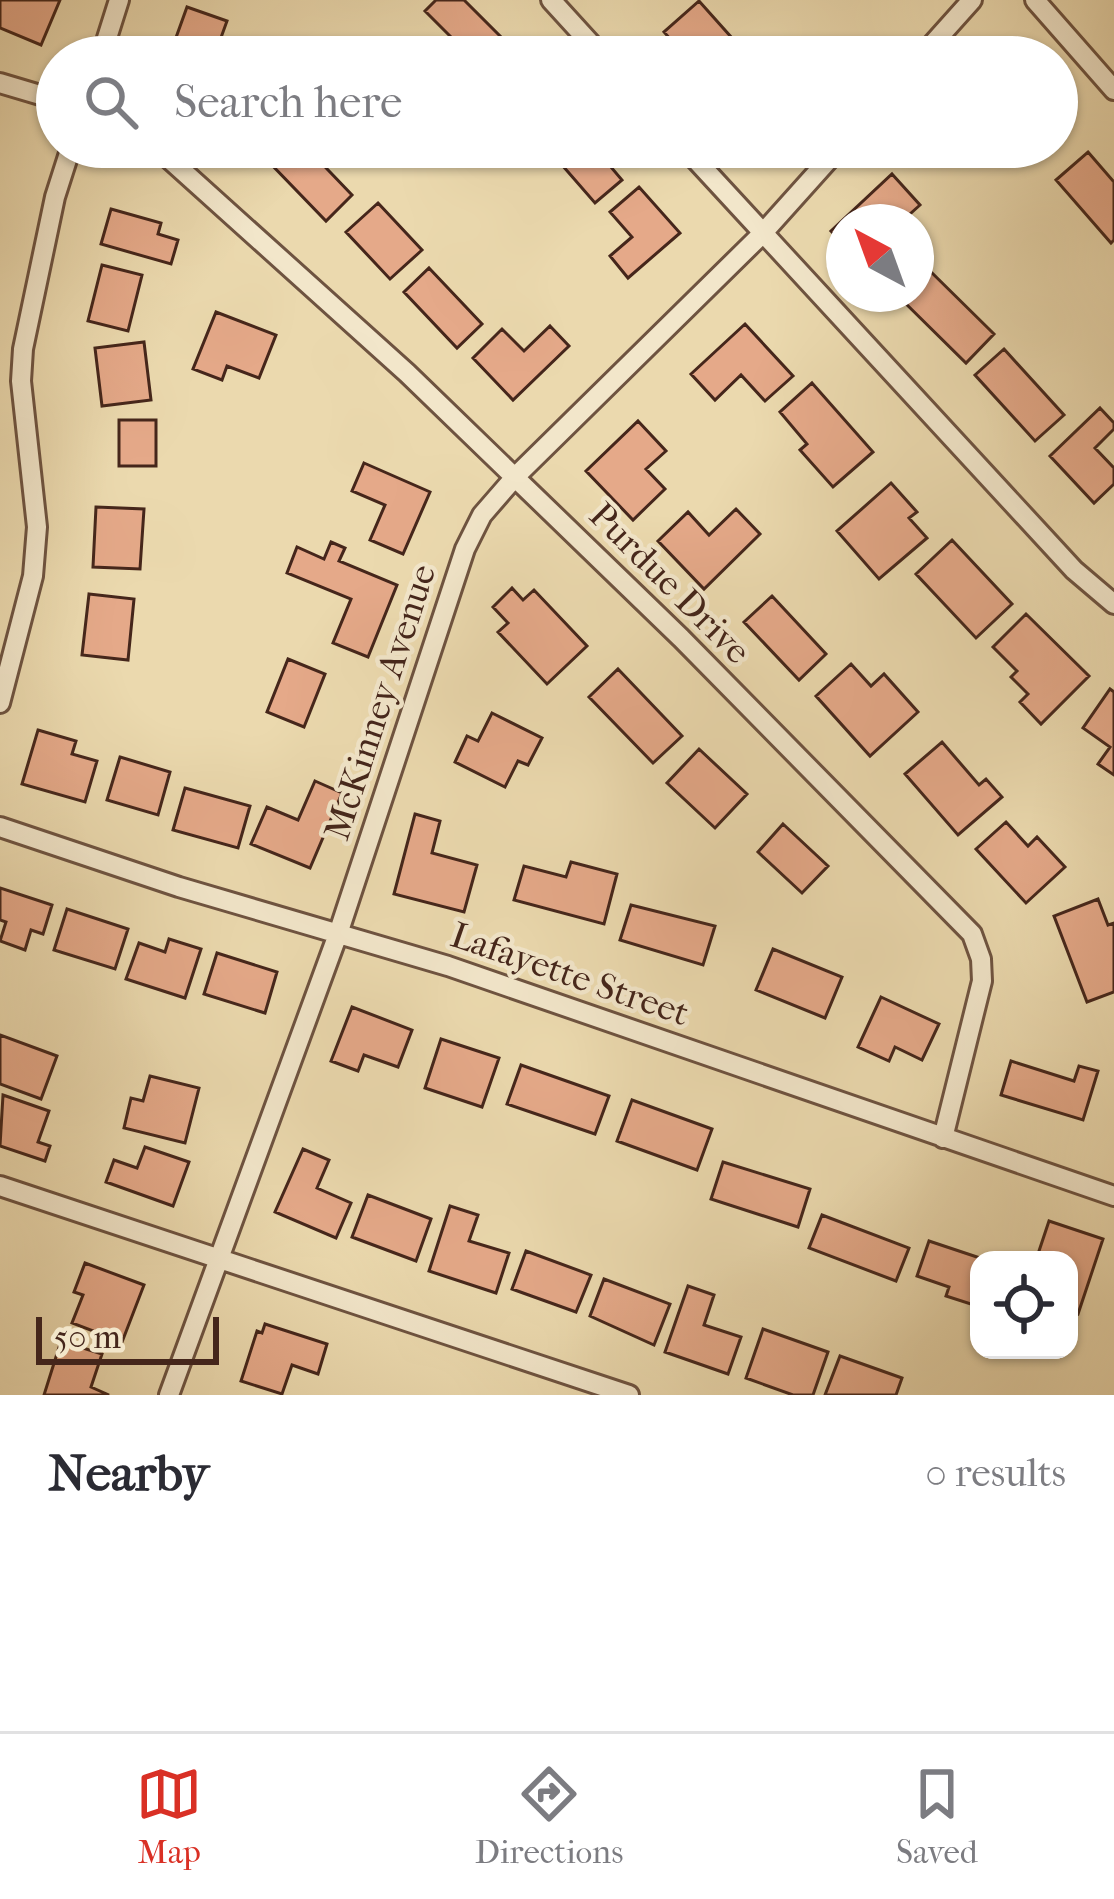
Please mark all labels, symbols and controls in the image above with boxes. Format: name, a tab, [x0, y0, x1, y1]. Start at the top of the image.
search box	[36, 36, 1078, 168]
icon: search	[78, 69, 144, 135]
text: Search here	[174, 76, 402, 129]
north arrow	[826, 204, 934, 312]
street label: Purdue Drive	[581, 494, 759, 672]
street label: McKinney Avenue	[316, 559, 444, 845]
street label: Lafayette Street	[446, 914, 695, 1034]
map controls	[970, 1251, 1078, 1359]
button: locate	[970, 1251, 1078, 1359]
scale bar	[36, 1311, 219, 1364]
text: 50 m	[54, 1318, 121, 1357]
text: Nearby	[48, 1443, 209, 1503]
text: 0 results	[925, 1450, 1066, 1496]
tab: Map	[136, 1761, 202, 1872]
tab: Directions	[475, 1761, 623, 1872]
tab: Saved	[896, 1761, 978, 1872]

